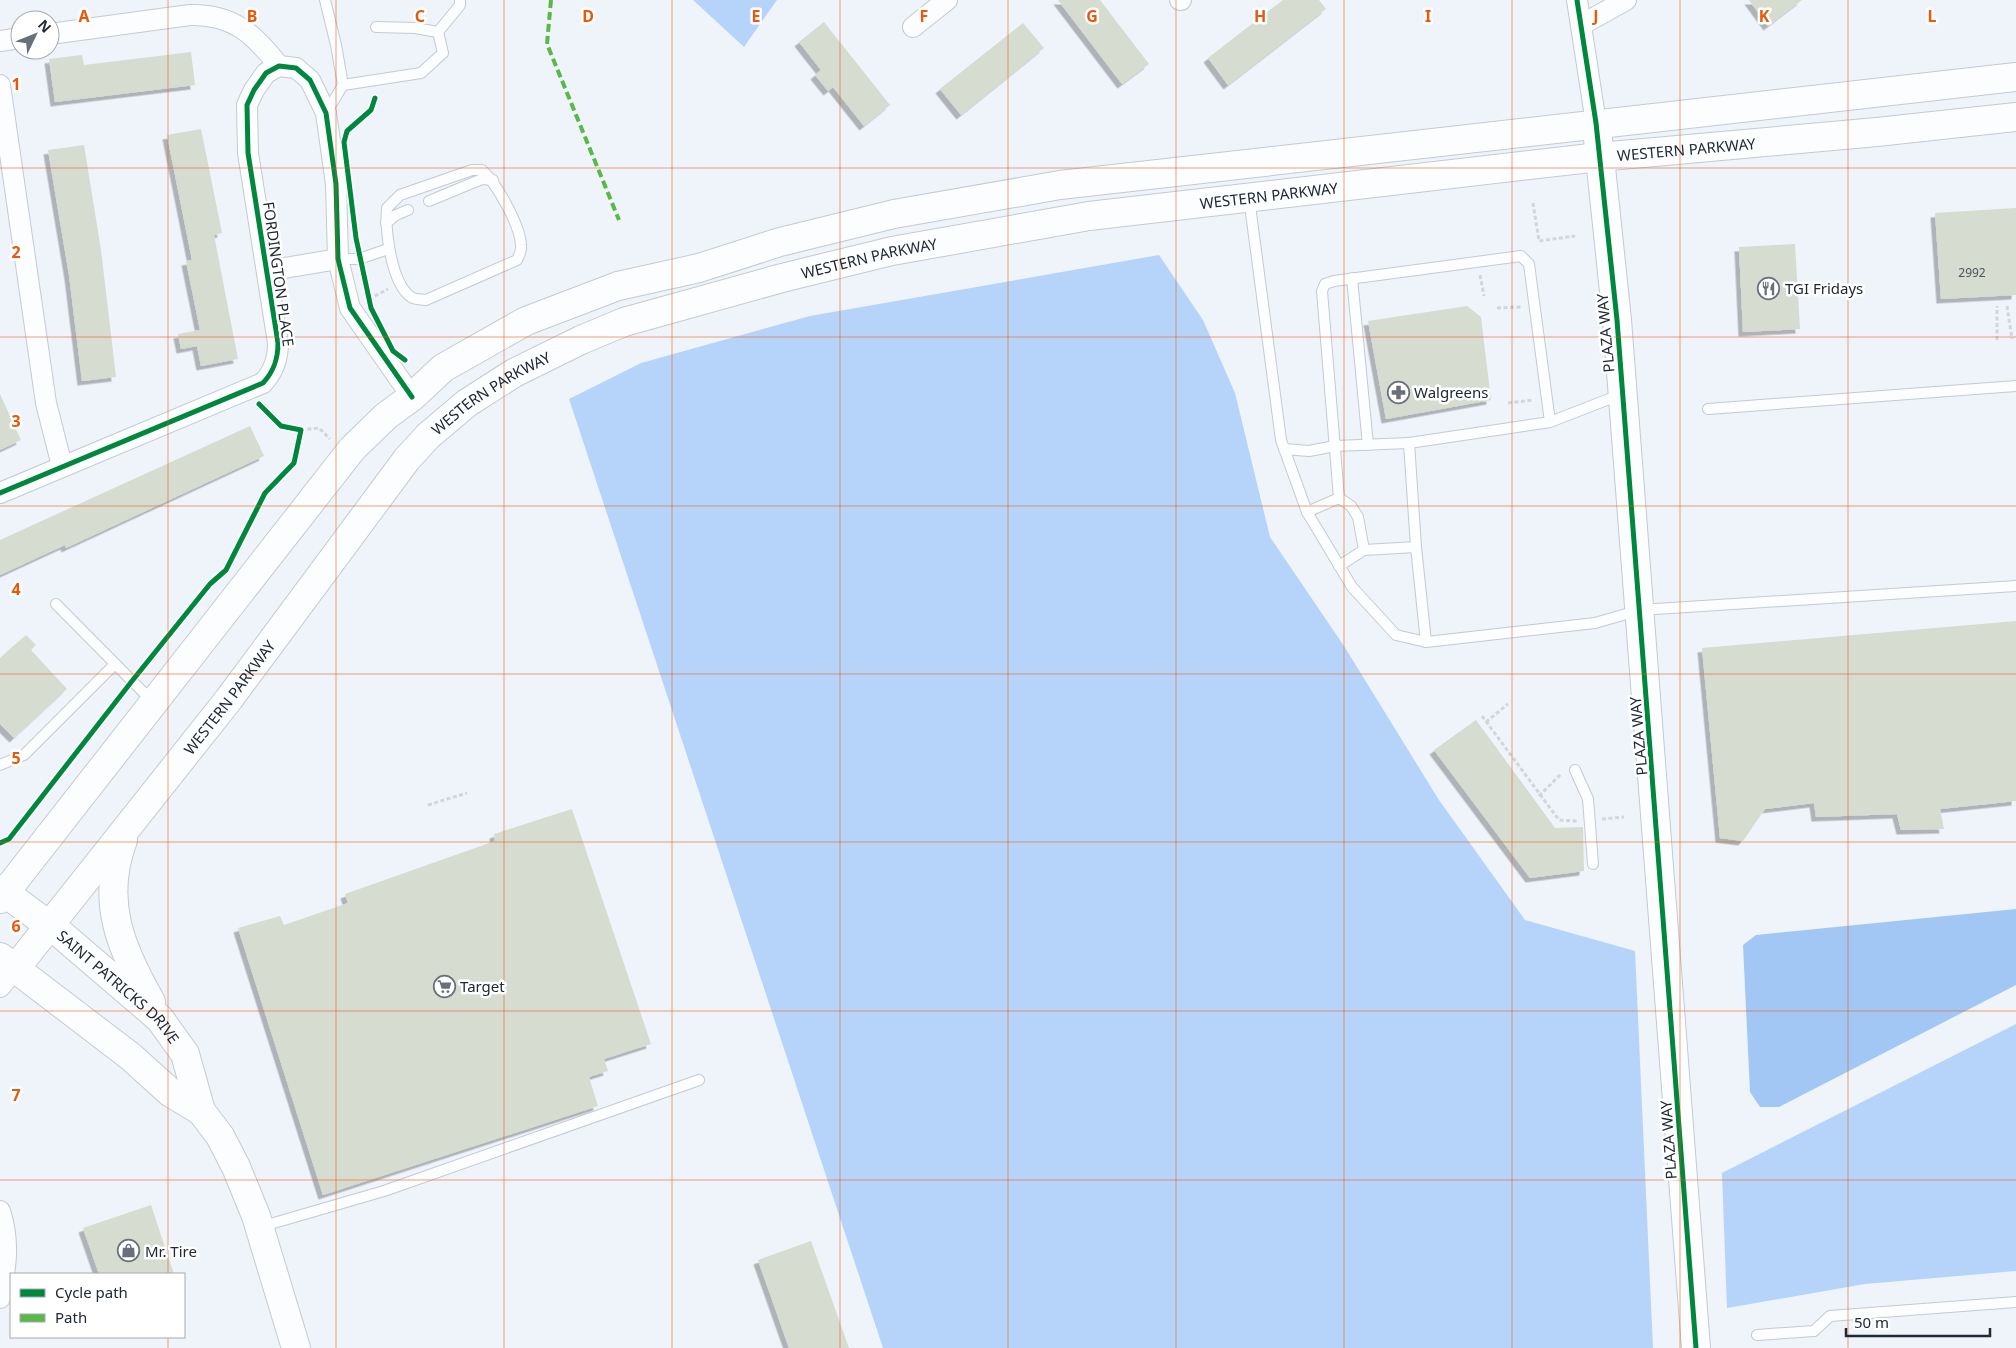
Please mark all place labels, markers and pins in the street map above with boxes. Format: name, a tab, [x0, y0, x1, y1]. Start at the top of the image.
restaurant icon: TGI Fridays	[1757, 276, 1781, 300]
place label: TGI Fridays	[1785, 278, 1863, 298]
pharmacy icon: Walgreens	[1386, 380, 1410, 404]
place label: Walgreens	[1414, 382, 1488, 402]
supermarket icon: Target	[432, 974, 456, 998]
place label: Target	[460, 976, 505, 996]
shop icon: Mr. Tire	[117, 1239, 141, 1263]
place label: Mr. Tire	[145, 1241, 197, 1261]

